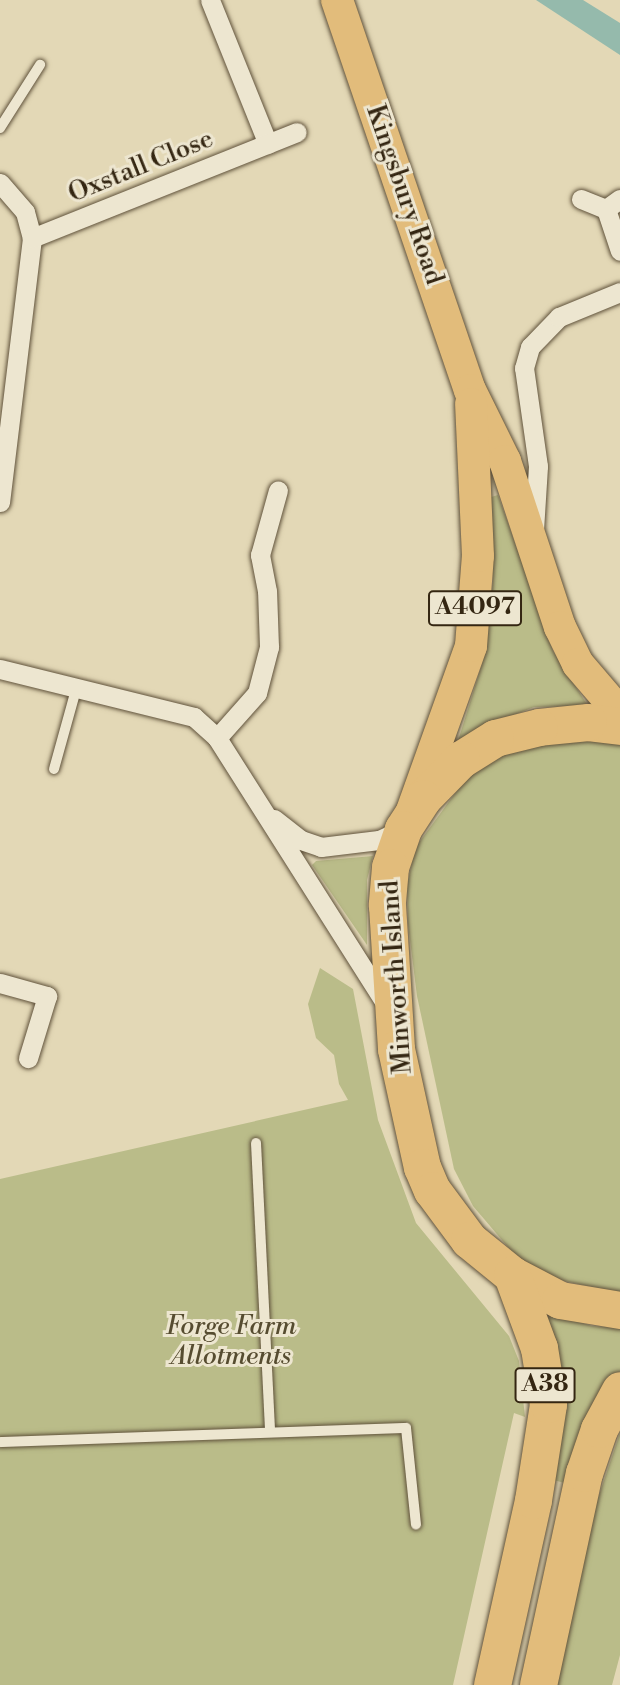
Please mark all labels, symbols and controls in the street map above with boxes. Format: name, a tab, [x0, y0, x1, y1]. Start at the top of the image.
street label: Kingsbury Road	[359, 101, 449, 289]
street label: Oxstall Close	[64, 124, 218, 210]
road number: A4097	[428, 588, 522, 628]
street label: Minworth Island	[375, 879, 419, 1075]
park label: Forge Farm Allotments	[166, 1311, 296, 1372]
road number: A38	[514, 1364, 576, 1406]

